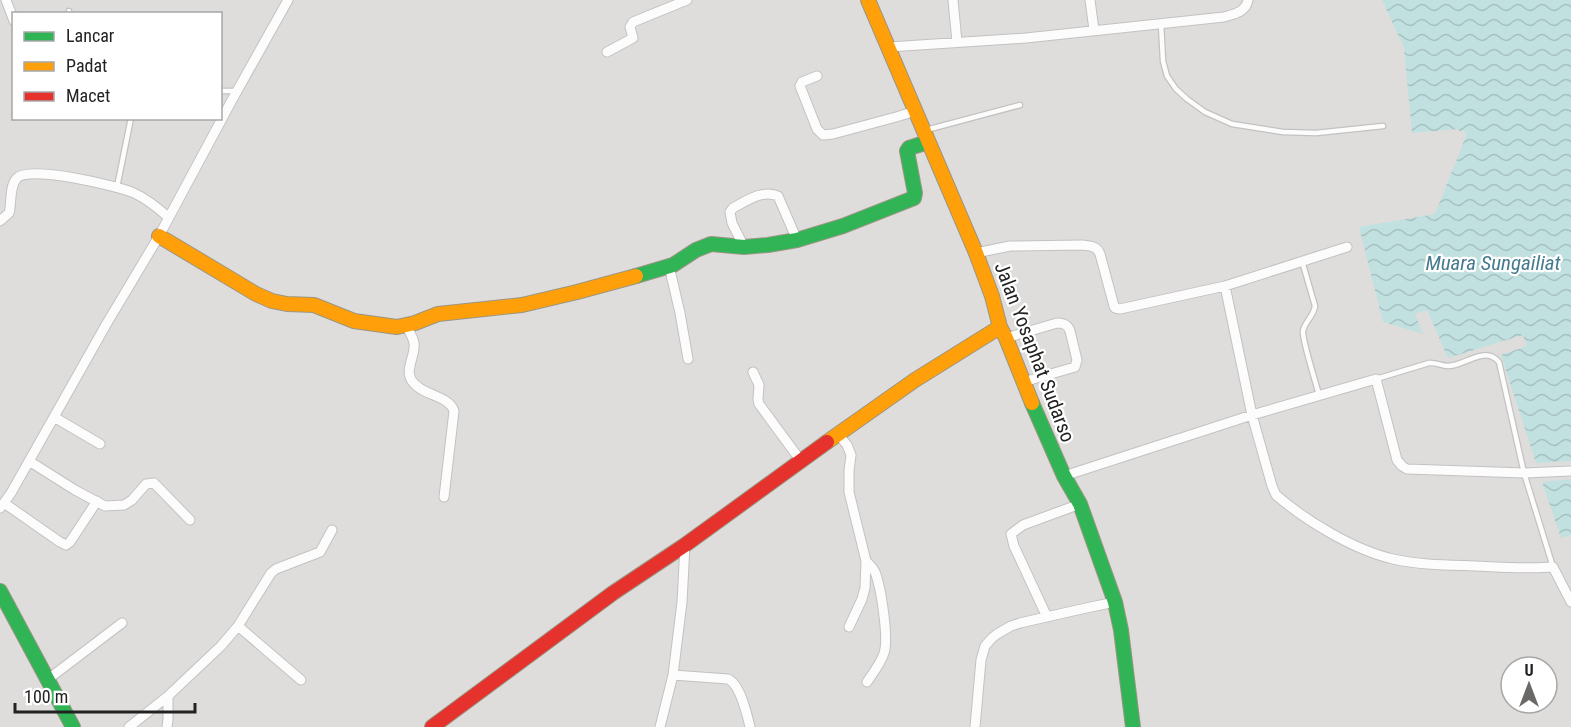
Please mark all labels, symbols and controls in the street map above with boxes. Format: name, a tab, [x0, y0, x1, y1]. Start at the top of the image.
legend	[12, 12, 222, 120]
text: Lancar	[66, 25, 115, 46]
text: Padat	[66, 55, 107, 76]
text: Macet	[66, 85, 110, 106]
water label: Muara Sungailiat	[1425, 251, 1562, 275]
street label: Jalan Yosaphat Sudarso	[990, 259, 1080, 445]
north arrow	[1499, 655, 1559, 715]
text: U	[1524, 661, 1534, 680]
scale bar	[15, 676, 195, 714]
text: 100 m	[24, 686, 68, 707]

